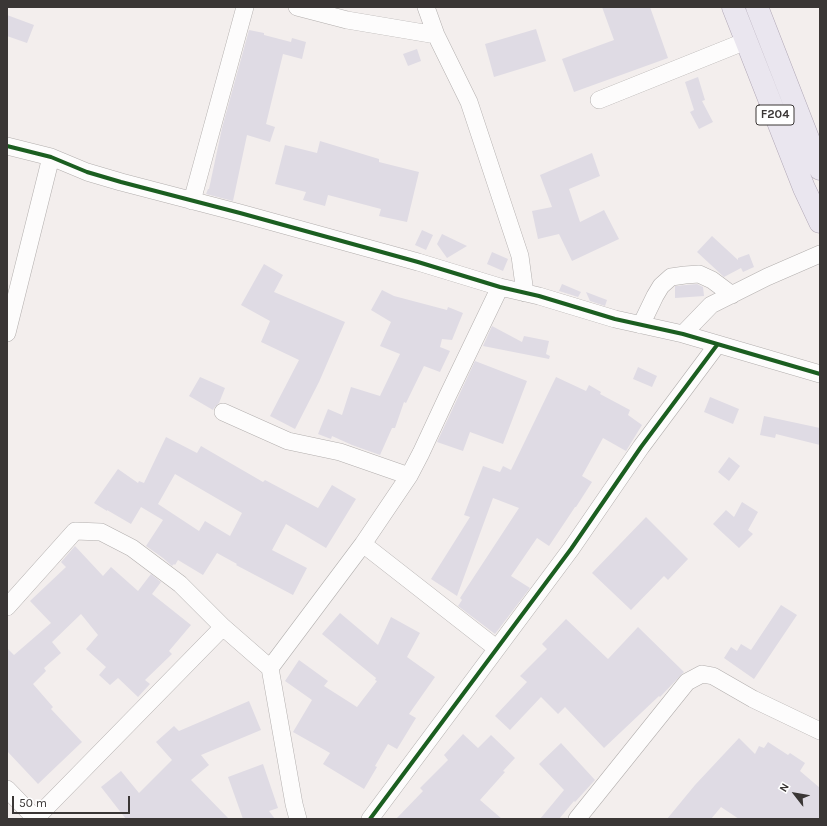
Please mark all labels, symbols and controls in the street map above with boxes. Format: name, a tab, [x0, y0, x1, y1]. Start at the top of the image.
road number: F204	[756, 105, 794, 125]
north arrow	[775, 774, 815, 814]
text: N	[777, 781, 792, 794]
scale bar	[14, 788, 132, 814]
text: 50 m	[19, 796, 47, 810]

